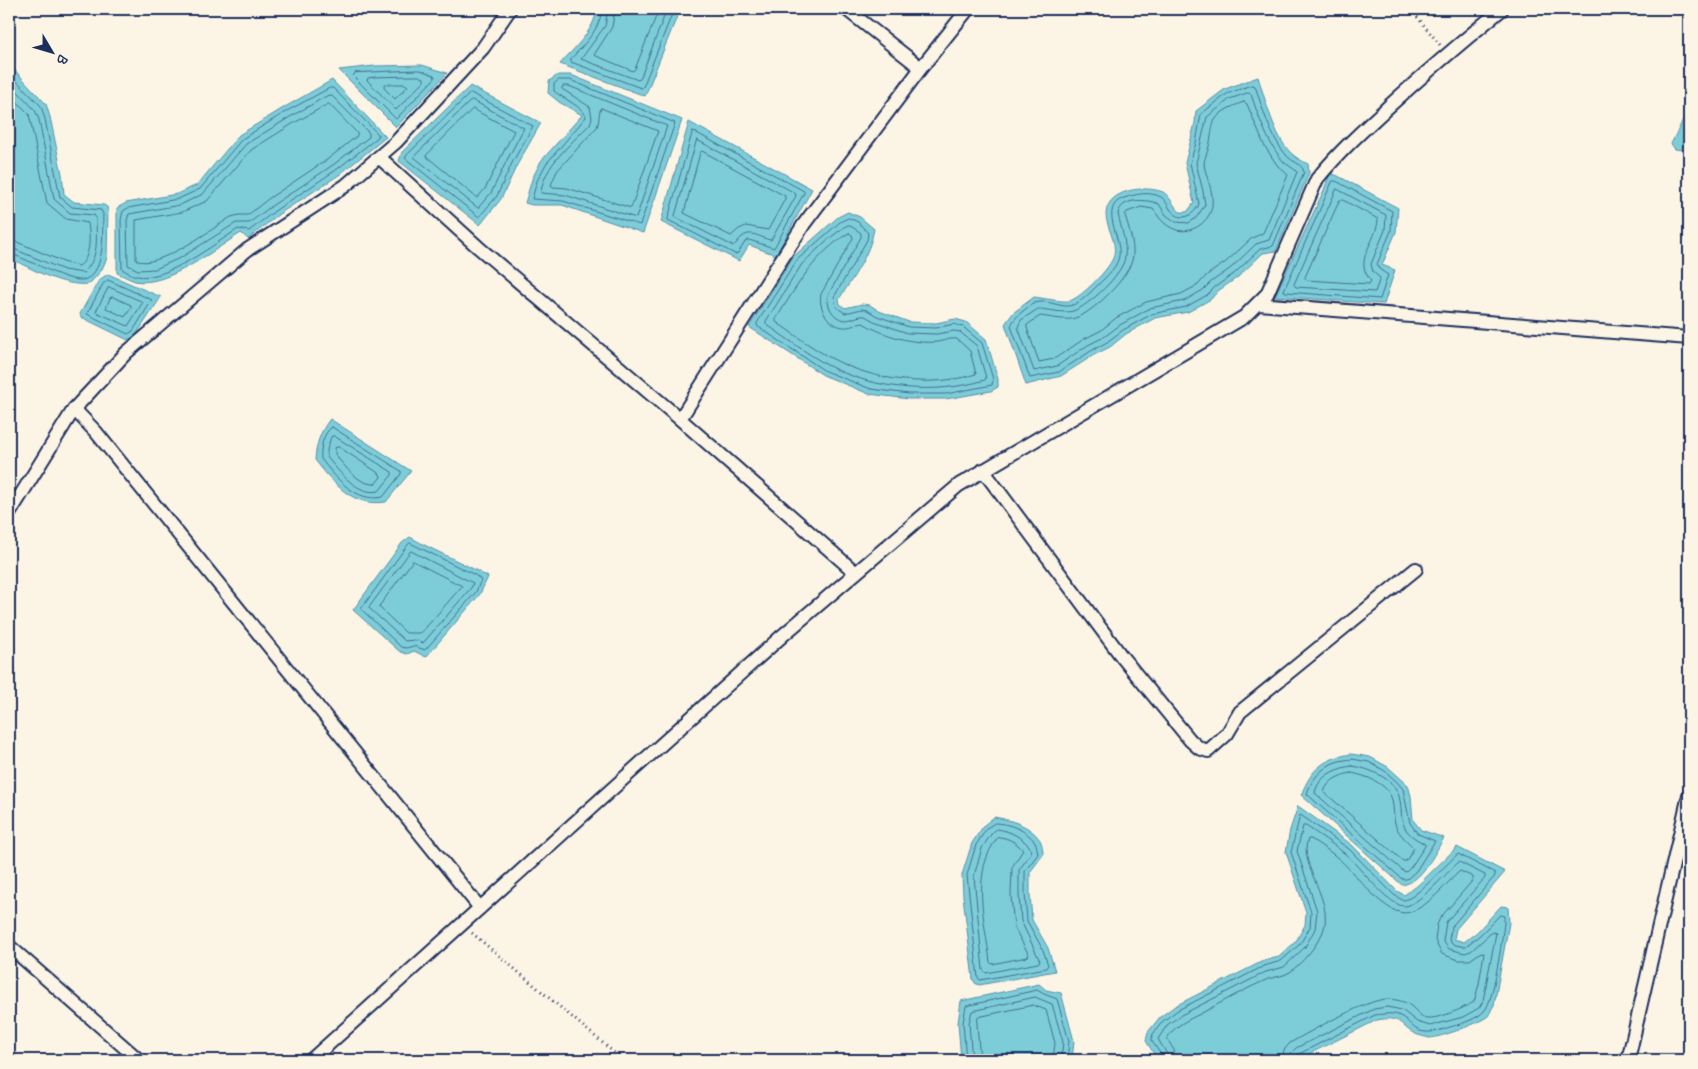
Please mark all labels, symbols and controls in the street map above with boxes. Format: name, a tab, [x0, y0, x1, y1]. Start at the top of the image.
north arrow	[28, 28, 78, 78]
text: B	[52, 50, 71, 69]

